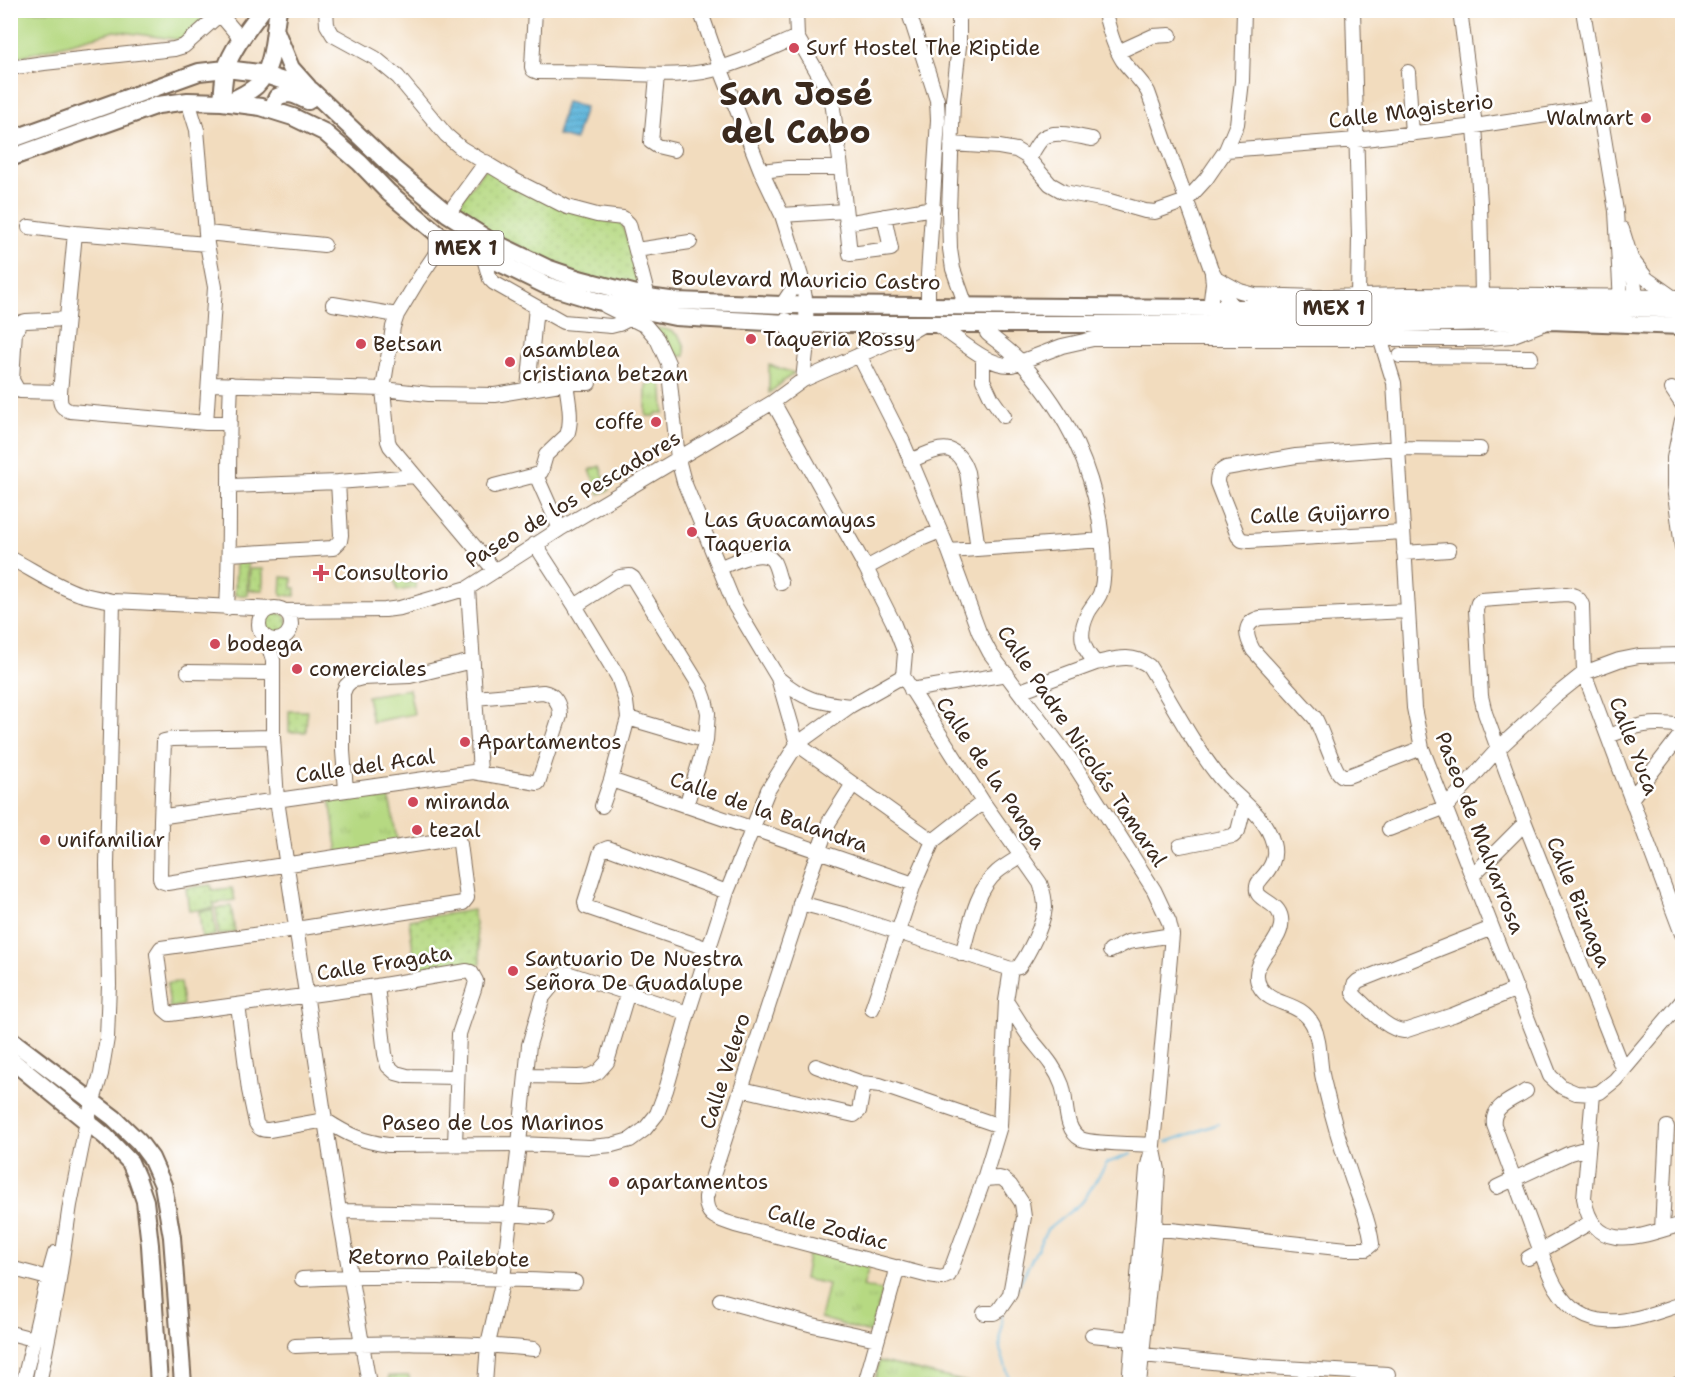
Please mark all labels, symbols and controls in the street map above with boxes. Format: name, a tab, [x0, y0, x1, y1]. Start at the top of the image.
place label: Surf Hostel The Riptide	[806, 34, 1040, 62]
marker: Surf Hostel The Riptide	[787, 41, 801, 55]
district label: San José del Cabo	[719, 71, 873, 154]
street label: Calle Magisterio	[1327, 87, 1495, 135]
place label: Walmart	[1546, 104, 1634, 132]
marker: Walmart	[1639, 111, 1653, 125]
road number: MEX 1	[428, 231, 504, 265]
street label: Boulevard Mauricio Castro	[671, 264, 941, 296]
road number: MEX 1	[1296, 291, 1372, 325]
place label: Taqueria Rossy	[763, 325, 916, 353]
place label: Betsan	[373, 330, 442, 358]
marker: Taqueria Rossy	[744, 332, 758, 346]
place label: asamblea cristiana betzan	[522, 336, 688, 388]
marker: Betsan	[354, 337, 368, 351]
marker: asamblea cristiana betzan	[503, 355, 517, 369]
place label: coffe	[595, 408, 644, 436]
marker: coffe	[649, 415, 663, 429]
street label: Paseo de los Pescadores	[460, 424, 686, 574]
street label: Calle Guijarro	[1250, 498, 1390, 530]
place label: Las Guacamayas Taqueria	[704, 506, 876, 558]
marker: Las Guacamayas Taqueria	[685, 525, 699, 539]
place label: Consultorio	[334, 559, 449, 587]
marker: Consultorio	[312, 564, 330, 582]
street label: Calle Padre Nicolás Tamaral	[991, 620, 1174, 873]
place label: bodega	[227, 630, 303, 658]
marker: bodega	[208, 637, 222, 651]
place label: comerciales	[309, 655, 427, 683]
marker: comerciales	[290, 662, 304, 676]
street label: Calle de la Panga	[930, 691, 1052, 855]
street label: Calle Yuca	[1602, 693, 1666, 799]
place label: Apartamentos	[477, 728, 622, 756]
street label: Paseo de Malvarrosa	[1429, 728, 1531, 938]
marker: Apartamentos	[458, 735, 472, 749]
street label: Calle del Acal	[294, 742, 437, 790]
street label: Calle de la Balandra	[666, 765, 872, 859]
place label: miranda	[425, 788, 509, 816]
marker: miranda	[406, 795, 420, 809]
place label: tezal	[429, 816, 481, 844]
marker: tezal	[410, 823, 424, 837]
place label: unifamiliar	[57, 826, 165, 854]
marker: unifamiliar	[38, 833, 52, 847]
street label: Calle Biznaga	[1540, 833, 1618, 971]
street label: Calle Fragata	[314, 938, 454, 988]
place label: Santuario De Nuestra Señora De Guadalupe	[525, 945, 743, 997]
marker: Santuario De Nuestra Señora De Guadalupe	[506, 964, 520, 978]
street label: Calle Velero	[693, 1009, 757, 1133]
street label: Paseo de Los Marinos	[382, 1109, 604, 1137]
place label: apartamentos	[626, 1168, 768, 1196]
marker: apartamentos	[607, 1175, 621, 1189]
street label: Calle Zodiac	[764, 1197, 892, 1257]
street label: Retorno Pailebote	[348, 1242, 530, 1274]

